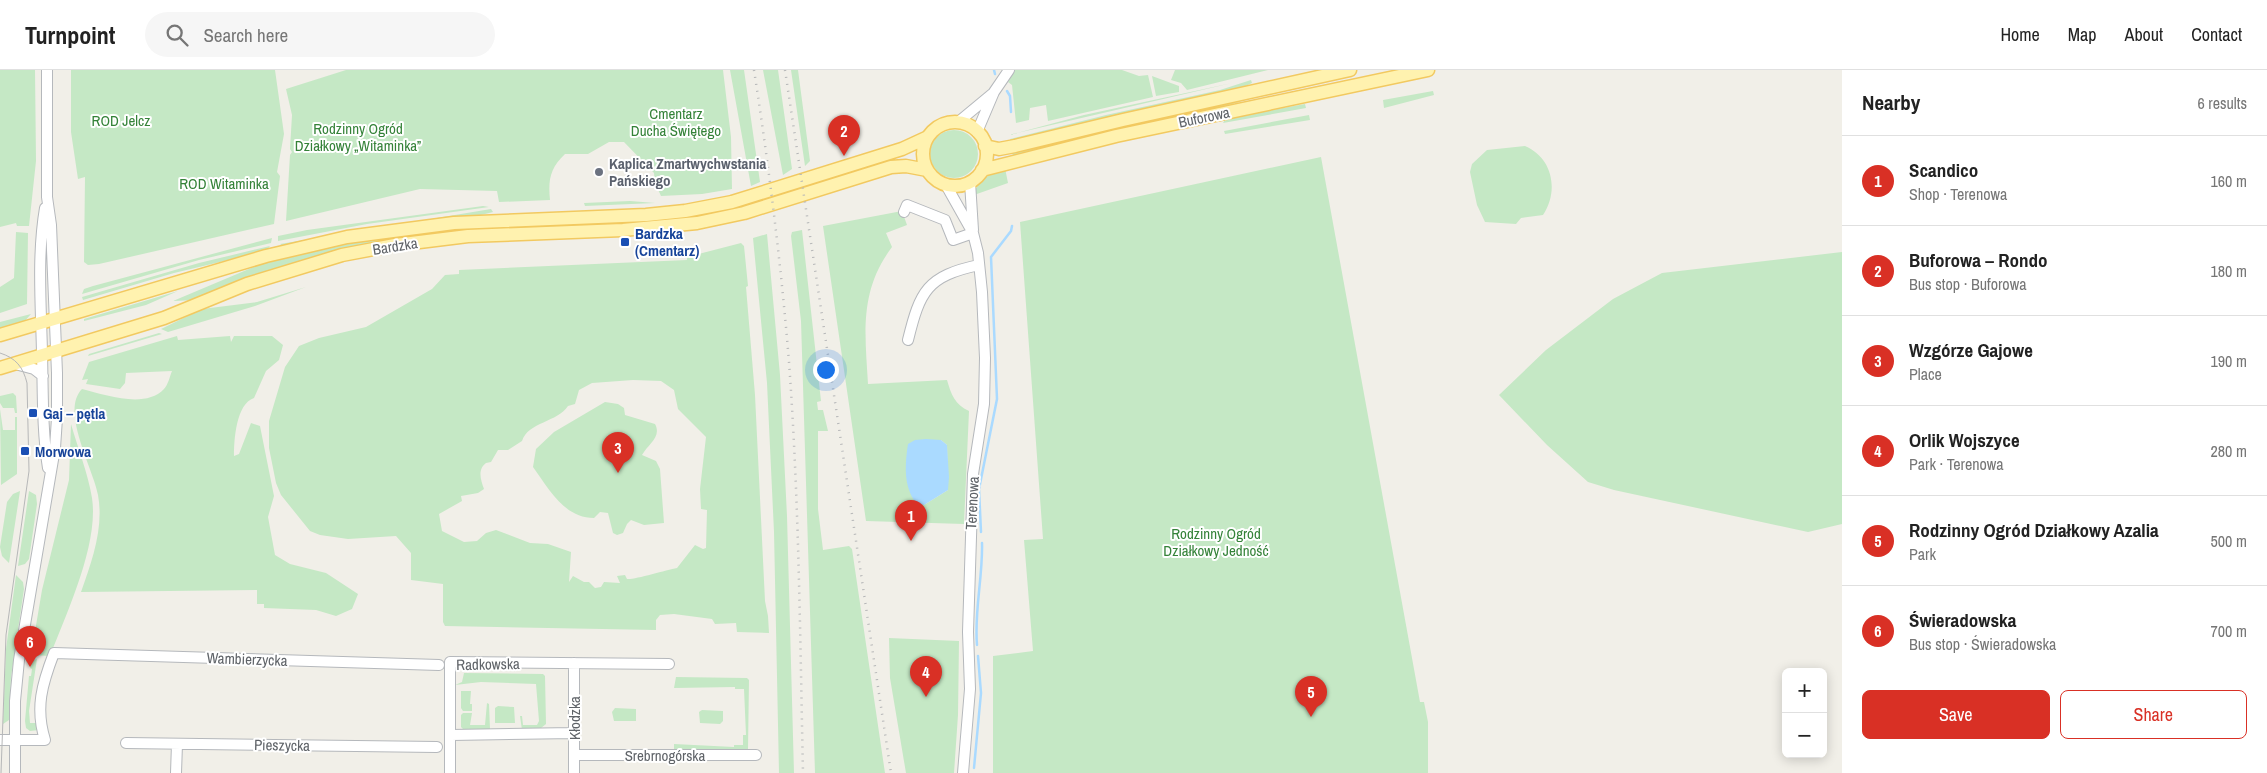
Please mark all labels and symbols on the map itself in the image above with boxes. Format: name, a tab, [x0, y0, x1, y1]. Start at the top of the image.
street label: Buforowa	[1176, 101, 1232, 133]
park label: Cmentarz Ducha Świętego	[631, 103, 721, 141]
park label: ROD Jelcz	[92, 110, 150, 131]
pin: 2	[828, 115, 860, 156]
park label: Rodzinny Ogród Działkowy „Witaminka”	[295, 118, 421, 156]
place label: Kaplica Zmartwychwstania Pańskiego	[609, 153, 766, 191]
marker: Kaplica Zmartwychwstania Pańskiego	[593, 166, 605, 178]
park label: ROD Witaminka	[179, 173, 269, 194]
place label: Bardzka (Cmentarz)	[635, 223, 699, 261]
street label: Bardzka	[371, 232, 419, 260]
marker: Bardzka (Cmentarz)	[619, 236, 631, 248]
your location	[813, 357, 839, 383]
place label: Gaj – pętla	[43, 403, 105, 424]
marker: Gaj – pętla	[27, 407, 39, 419]
pin: 3	[602, 432, 634, 473]
place label: Morwowa	[35, 441, 91, 462]
marker: Morwowa	[19, 445, 31, 457]
street label: Terenowa	[960, 476, 984, 530]
pin: 1	[895, 500, 927, 541]
park label: Rodzinny Ogród Działkowy Jedność	[1163, 523, 1269, 561]
pin: 6	[14, 626, 46, 667]
street label: Wambierzycka	[206, 647, 288, 671]
street label: Radkowska	[456, 653, 520, 675]
pin: 4	[910, 656, 942, 697]
pin: 5	[1295, 676, 1327, 717]
street label: Kłodzka	[564, 696, 585, 740]
street label: Pieszycka	[254, 734, 310, 756]
street label: Srebrnogórska	[625, 745, 705, 766]

